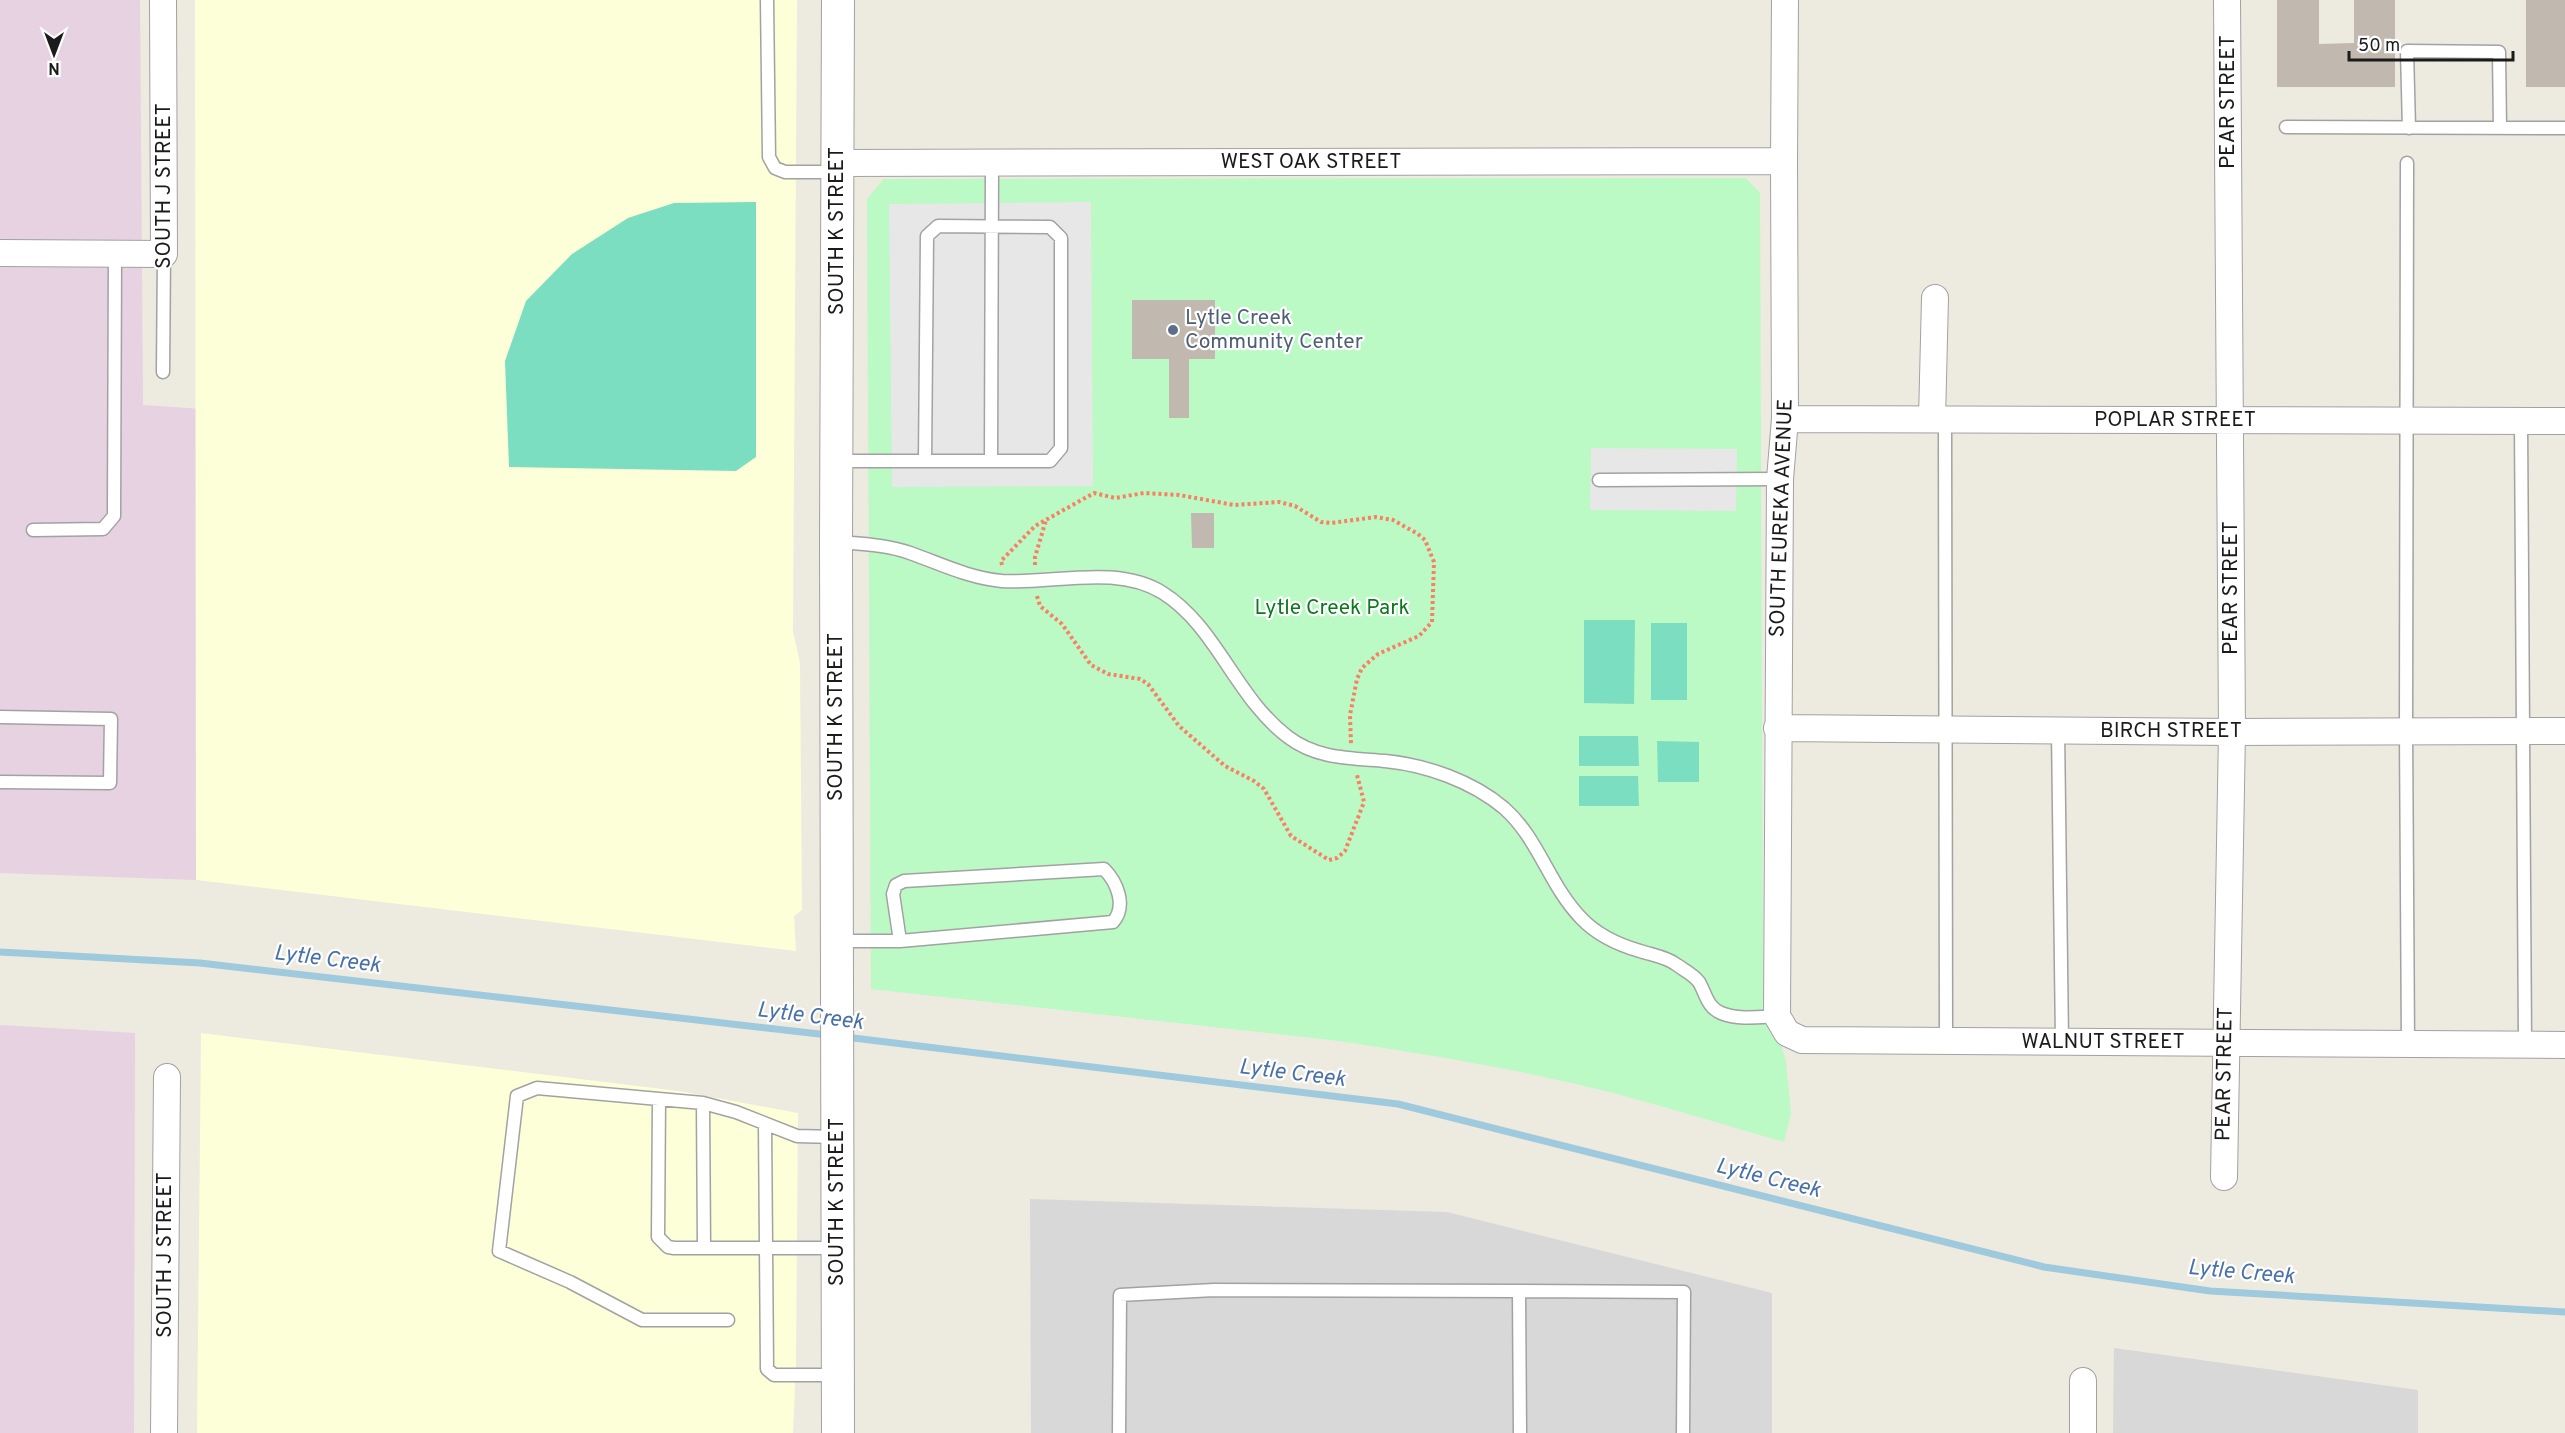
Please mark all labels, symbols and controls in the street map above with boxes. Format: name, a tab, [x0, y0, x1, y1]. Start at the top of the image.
north arrow	[24, 24, 84, 84]
scale bar	[2349, 24, 2512, 62]
street label: PEAR STREET	[2215, 35, 2242, 169]
text: 50 m	[2358, 35, 2400, 58]
text: N	[48, 57, 60, 77]
street label: SOUTH J STREET	[151, 103, 178, 269]
street label: SOUTH K STREET	[824, 147, 851, 315]
street label: WEST OAK STREET	[1221, 149, 1401, 176]
place label: Lytle Creek Community Center	[1185, 305, 1363, 356]
marker: Lytle Creek Community Center	[1166, 323, 1180, 337]
street label: SOUTH EUREKA AVENUE	[1764, 398, 1800, 638]
street label: POPLAR STREET	[2094, 407, 2256, 434]
street label: PEAR STREET	[2218, 521, 2245, 655]
park label: Lytle Creek Park	[1254, 595, 1410, 622]
street label: SOUTH K STREET	[823, 633, 850, 801]
street label: BIRCH STREET	[2100, 718, 2242, 745]
water label: Lytle Creek	[272, 940, 383, 980]
water label: Lytle Creek	[755, 997, 866, 1037]
street label: PEAR STREET	[2210, 1007, 2240, 1141]
street label: WALNUT STREET	[2021, 1029, 2185, 1056]
water label: Lytle Creek	[1237, 1054, 1348, 1094]
street label: SOUTH K STREET	[824, 1118, 851, 1286]
water label: Lytle Creek	[1713, 1153, 1824, 1205]
street label: SOUTH J STREET	[152, 1172, 179, 1338]
water label: Lytle Creek	[2186, 1255, 2296, 1291]

